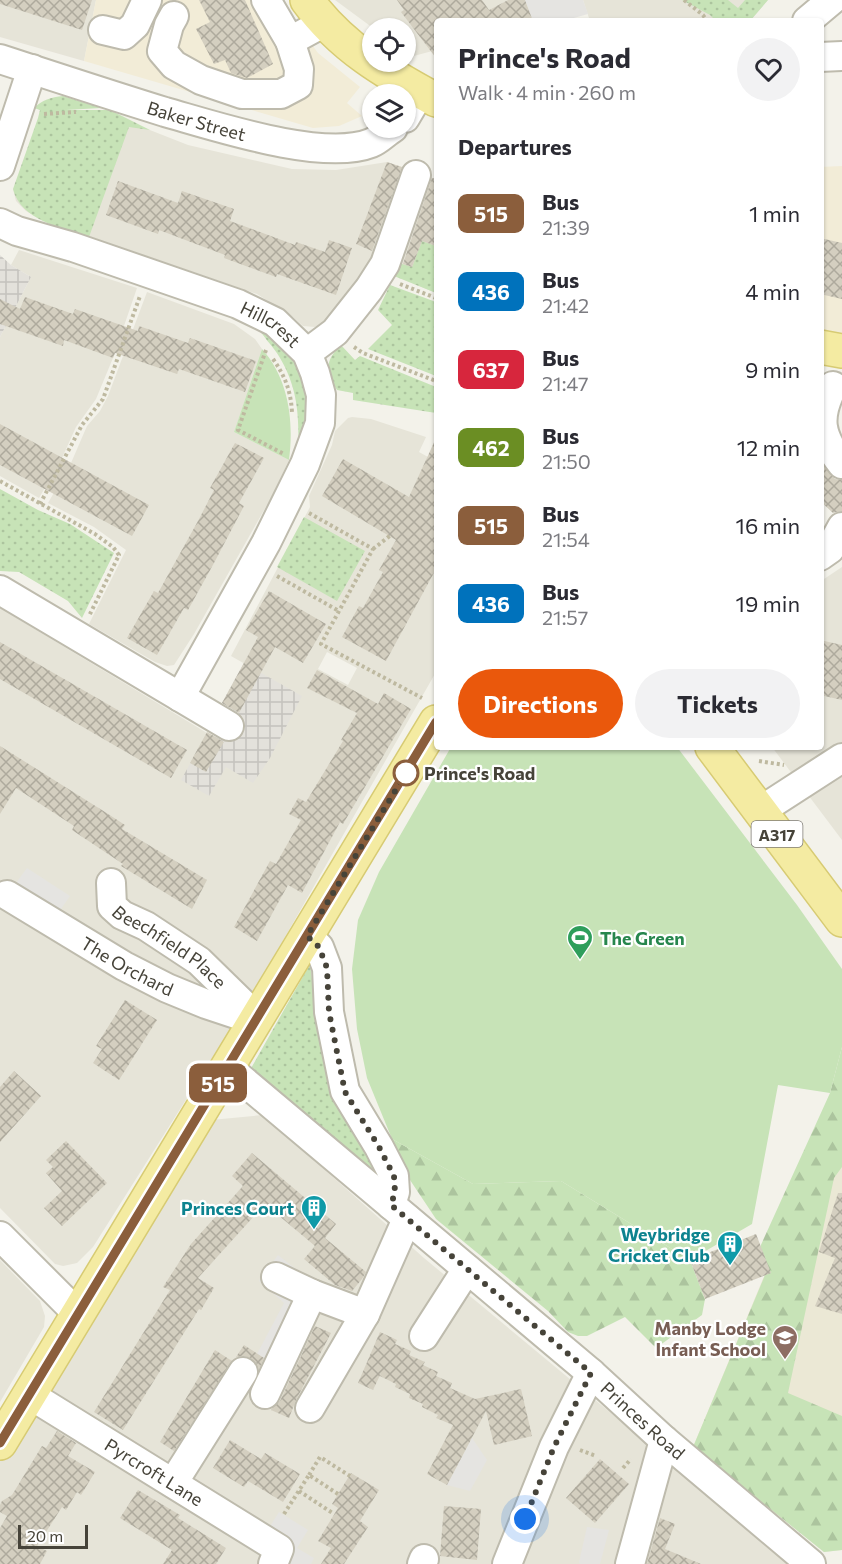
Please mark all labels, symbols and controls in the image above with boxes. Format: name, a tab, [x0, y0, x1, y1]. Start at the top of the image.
map controls	[362, 18, 416, 138]
button: locate	[362, 18, 416, 72]
button: heart	[737, 38, 800, 101]
text: Prince's Road	[458, 40, 631, 74]
text: Walk · 4 min · 260 m	[458, 80, 636, 104]
button: layers	[362, 84, 416, 138]
street label: Baker Street	[145, 96, 248, 145]
text: Departures	[458, 133, 572, 160]
text: Bus	[542, 188, 579, 215]
text: 1 min	[749, 200, 800, 227]
text: 515	[474, 201, 508, 226]
text: 21:39	[542, 215, 590, 239]
text: Bus	[542, 266, 579, 293]
text: 4 min	[745, 278, 800, 305]
text: 436	[472, 279, 510, 304]
text: 21:42	[542, 293, 589, 317]
street label: Hillcrest	[237, 296, 305, 352]
text: Bus	[542, 344, 579, 371]
text: 9 min	[745, 356, 800, 383]
text: 637	[473, 357, 509, 382]
text: 21:47	[542, 371, 589, 395]
text: Bus	[542, 422, 579, 449]
text: 12 min	[737, 434, 800, 461]
text: 462	[472, 435, 510, 460]
text: 21:50	[542, 449, 591, 473]
text: Bus	[542, 500, 579, 527]
text: 16 min	[736, 512, 800, 539]
text: 515	[474, 513, 508, 538]
text: 21:54	[542, 527, 590, 551]
text: Bus	[542, 578, 579, 605]
text: 19 min	[736, 590, 800, 617]
text: 436	[472, 591, 510, 616]
text: 21:57	[542, 605, 588, 629]
button: Directions	[458, 669, 623, 738]
button: Tickets	[635, 669, 800, 738]
marker: Prince's Road	[393, 760, 419, 786]
place label: Prince's Road	[424, 762, 535, 784]
road number: A317	[752, 821, 802, 847]
street label: Beechfield Place	[108, 901, 231, 993]
sports icon: The Green	[565, 923, 595, 961]
place label: The Green	[600, 927, 685, 949]
street label: The Orchard	[77, 932, 177, 1000]
line badge: 515	[184, 1064, 252, 1102]
text: 515	[201, 1071, 235, 1096]
building icon: Princes Court	[299, 1193, 329, 1231]
place label: Princes Court	[181, 1197, 294, 1219]
place label: Weybridge Cricket Club	[608, 1223, 710, 1266]
building icon: Weybridge Cricket Club	[715, 1229, 745, 1267]
place label: Manby Lodge Infant School	[654, 1317, 766, 1360]
school or university icon: Manby Lodge Infant School	[770, 1323, 800, 1361]
street label: Princes Road	[597, 1377, 690, 1464]
street label: Pyrcroft Lane	[101, 1433, 207, 1510]
your location	[510, 1504, 540, 1534]
scale bar	[18, 1522, 88, 1550]
text: 20 m	[27, 1526, 63, 1545]

